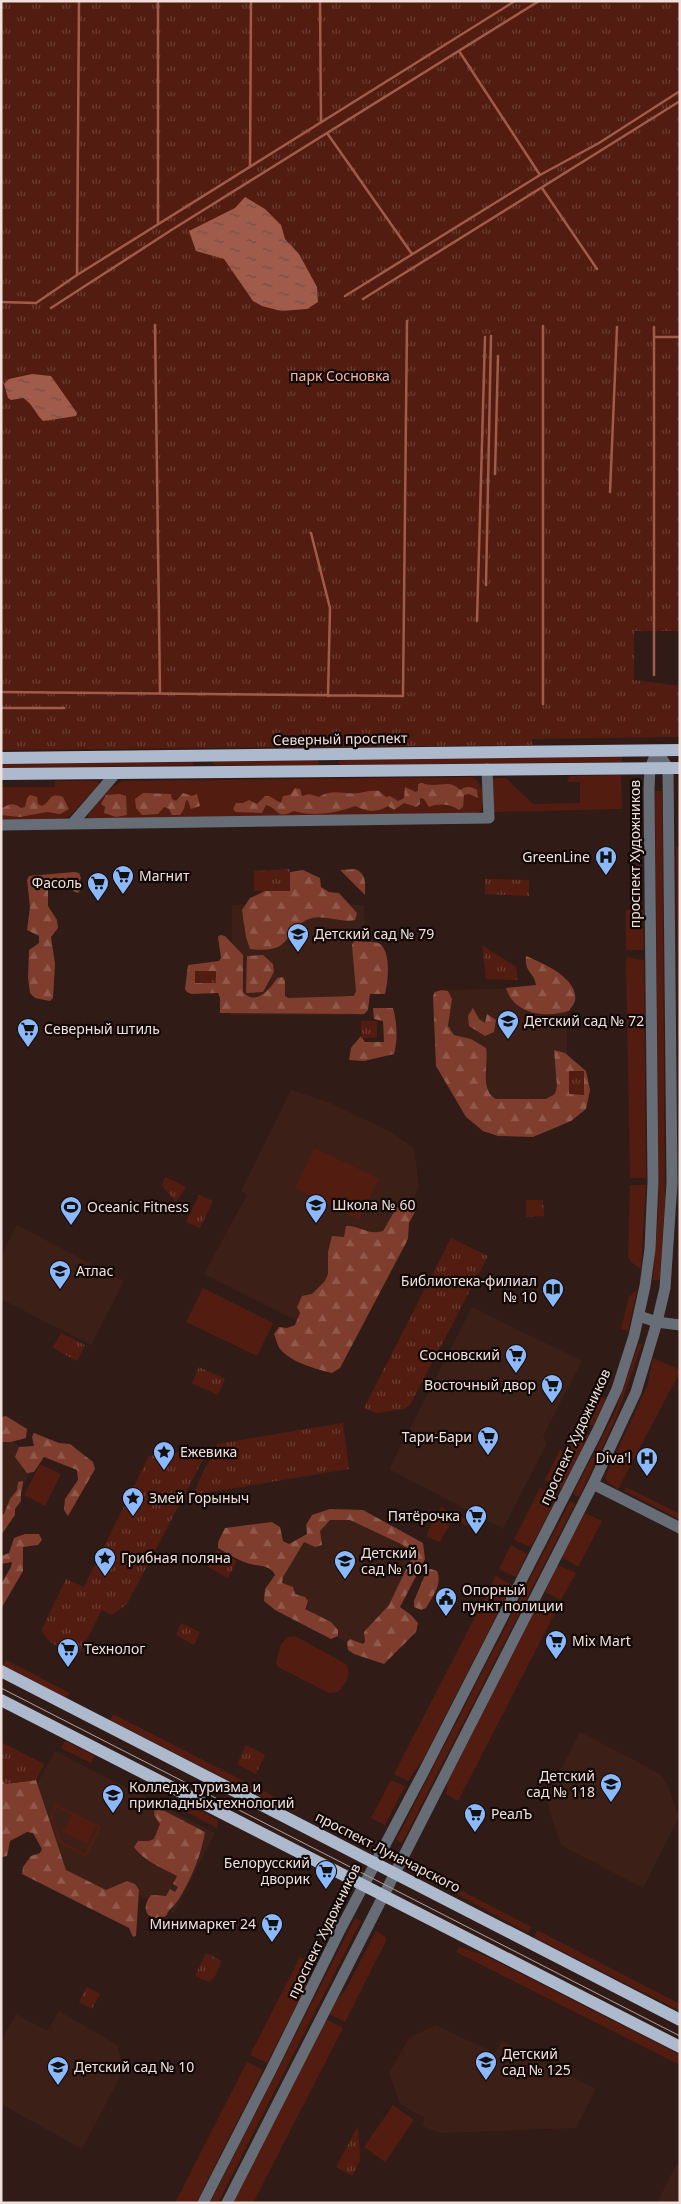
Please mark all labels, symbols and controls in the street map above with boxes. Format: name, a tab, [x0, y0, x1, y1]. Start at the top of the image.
park label: парк Сосновка	[290, 366, 390, 385]
street label: Северный проспект	[272, 728, 408, 749]
street label: проспект Художников	[625, 780, 644, 928]
hospital icon: GreenLine	[594, 845, 618, 876]
place label: GreenLine	[522, 847, 590, 866]
supermarket icon: Магнит	[111, 864, 135, 895]
place label: Магнит	[139, 866, 190, 885]
supermarket icon: Фасоль	[86, 871, 110, 902]
place label: Фасоль	[32, 873, 82, 892]
school or university icon: Детский сад № 79	[286, 922, 310, 953]
place label: Детский сад № 79	[314, 924, 434, 943]
school or university icon: Детский сад № 72	[496, 1009, 520, 1040]
place label: Детский сад № 72	[524, 1011, 644, 1030]
supermarket icon: Северный штиль	[16, 1017, 40, 1048]
place label: Северный штиль	[44, 1019, 160, 1038]
school or university icon: Школа № 60	[304, 1193, 328, 1224]
sports icon: Oceanic Fitness	[59, 1195, 83, 1226]
place label: Школа № 60	[332, 1195, 416, 1214]
place label: Oceanic Fitness	[87, 1197, 189, 1216]
school or university icon: Атлас	[48, 1259, 72, 1290]
place label: Атлас	[76, 1261, 114, 1280]
place label: Библиотека-филиал № 10	[401, 1271, 537, 1306]
library icon: Библиотека-филиал № 10	[541, 1277, 565, 1308]
supermarket icon: Сосновский	[504, 1343, 528, 1374]
place label: Сосновский	[419, 1345, 500, 1364]
street label: проспект Художников	[535, 1365, 615, 1508]
supermarket icon: Восточный двор	[540, 1373, 564, 1404]
place label: Восточный двор	[424, 1375, 536, 1394]
supermarket icon: Тари-Бари	[476, 1425, 500, 1456]
place label: Тари-Бари	[402, 1427, 472, 1446]
place icon: Ежевика	[152, 1440, 176, 1471]
place label: Ежевика	[180, 1442, 237, 1461]
hospital icon: Diva'l	[635, 1446, 659, 1477]
place label: Diva'l	[596, 1448, 631, 1467]
place icon: Змей Горыныч	[121, 1486, 145, 1517]
place label: Змей Горыныч	[149, 1488, 249, 1507]
supermarket icon: Пятёрочка	[464, 1504, 488, 1535]
place label: Пятёрочка	[388, 1506, 460, 1525]
place label: Детский сад № 101	[361, 1543, 430, 1578]
place icon: Грибная поляна	[93, 1546, 117, 1577]
place label: Грибная поляна	[121, 1548, 231, 1567]
school or university icon: Детский сад № 101	[333, 1549, 357, 1580]
place label: Опорный пункт полиции	[462, 1580, 563, 1615]
public building icon: Опорный пункт полиции	[434, 1586, 458, 1617]
supermarket icon: Mix Mart	[544, 1629, 568, 1660]
place label: Mix Mart	[572, 1631, 631, 1650]
supermarket icon: Технолог	[56, 1637, 80, 1668]
place label: Технолог	[84, 1639, 145, 1658]
place label: Детский сад № 118	[526, 1766, 595, 1801]
school or university icon: Детский сад № 118	[599, 1772, 623, 1803]
place label: Колледж туризма и прикладных технологий	[129, 1777, 295, 1812]
school or university icon: Колледж туризма и прикладных технологий	[101, 1783, 125, 1814]
supermarket icon: РеалЪ	[463, 1802, 487, 1833]
place label: РеалЪ	[491, 1804, 532, 1823]
street label: проспект Луначарского	[312, 1807, 464, 1896]
place label: Белорусский дворик	[224, 1853, 311, 1888]
supermarket icon: Белорусский дворик	[314, 1859, 338, 1890]
street label: проспект Художников	[282, 1860, 365, 2002]
supermarket icon: Минимаркет 24	[260, 1912, 284, 1943]
place label: Минимаркет 24	[149, 1914, 256, 1933]
place label: Детский сад № 125	[502, 2044, 571, 2079]
school or university icon: Детский сад № 125	[474, 2050, 498, 2081]
school or university icon: Детский сад № 10	[46, 2055, 70, 2086]
place label: Детский сад № 10	[74, 2057, 194, 2076]

